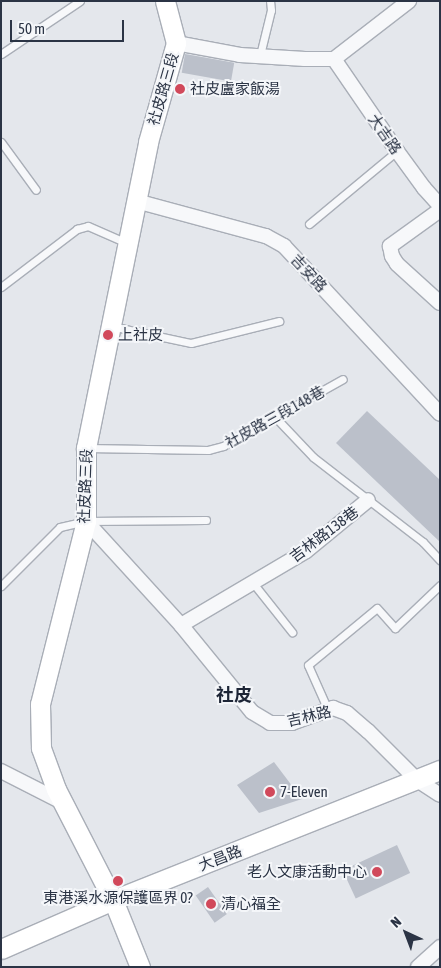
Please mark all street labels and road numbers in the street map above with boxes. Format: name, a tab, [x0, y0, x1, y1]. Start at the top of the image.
street label: 社皮路三段	[144, 50, 182, 128]
street label: 大吉路	[365, 110, 405, 158]
street label: 吉安路	[287, 250, 331, 296]
street label: 社皮路三段148巷	[222, 382, 328, 452]
street label: 社皮路三段	[75, 448, 95, 524]
street label: 吉林路138巷	[286, 502, 362, 566]
street label: 吉林路	[285, 702, 333, 730]
street label: 大昌路	[196, 842, 244, 874]

